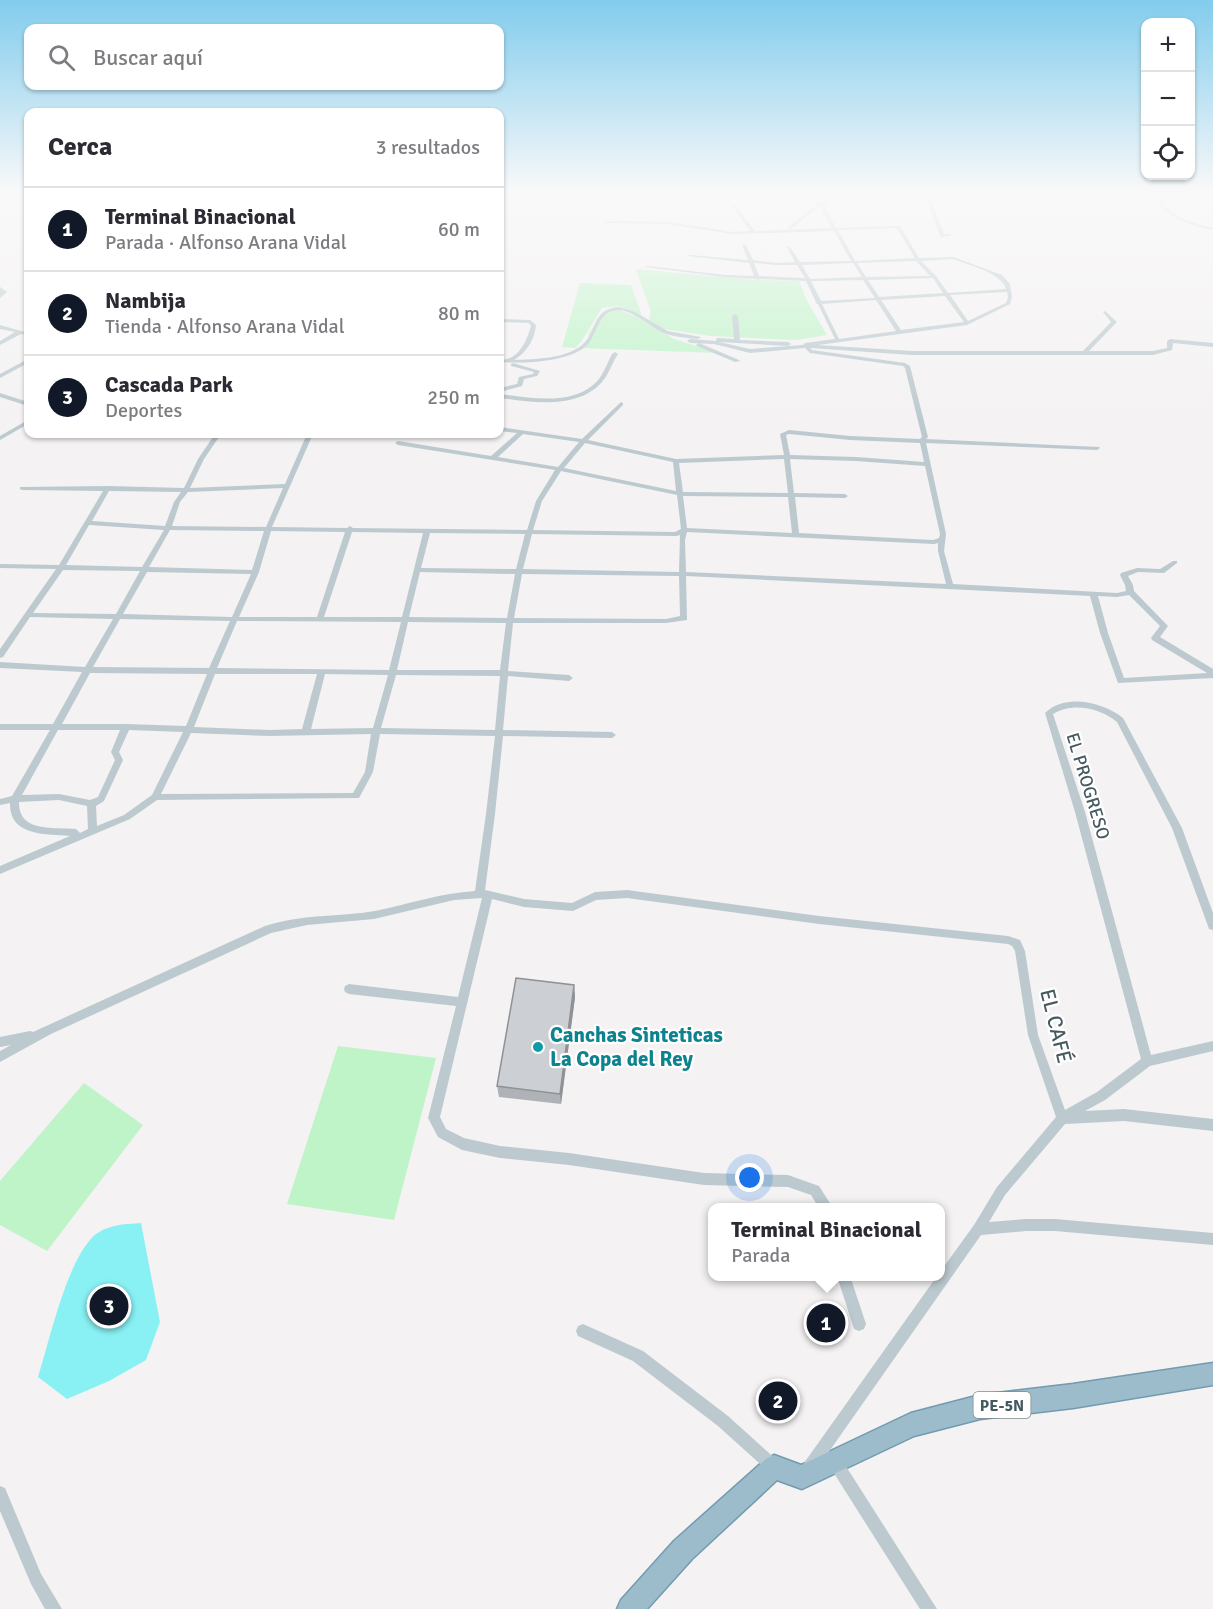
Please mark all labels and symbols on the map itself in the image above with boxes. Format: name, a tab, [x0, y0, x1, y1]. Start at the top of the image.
street label: EL PROGRESO	[1061, 730, 1115, 842]
street label: EL CAFÉ	[1034, 986, 1078, 1066]
place label: Canchas Sinteticas La Copa del Rey	[550, 1022, 723, 1072]
marker: Canchas Sinteticas La Copa del Rey	[531, 1040, 545, 1054]
your location	[735, 1163, 764, 1192]
pin: 3	[90, 1284, 128, 1328]
pin: 1	[806, 1300, 846, 1346]
pin: 2	[758, 1378, 798, 1424]
road number: PE-5N	[974, 1392, 1030, 1418]

